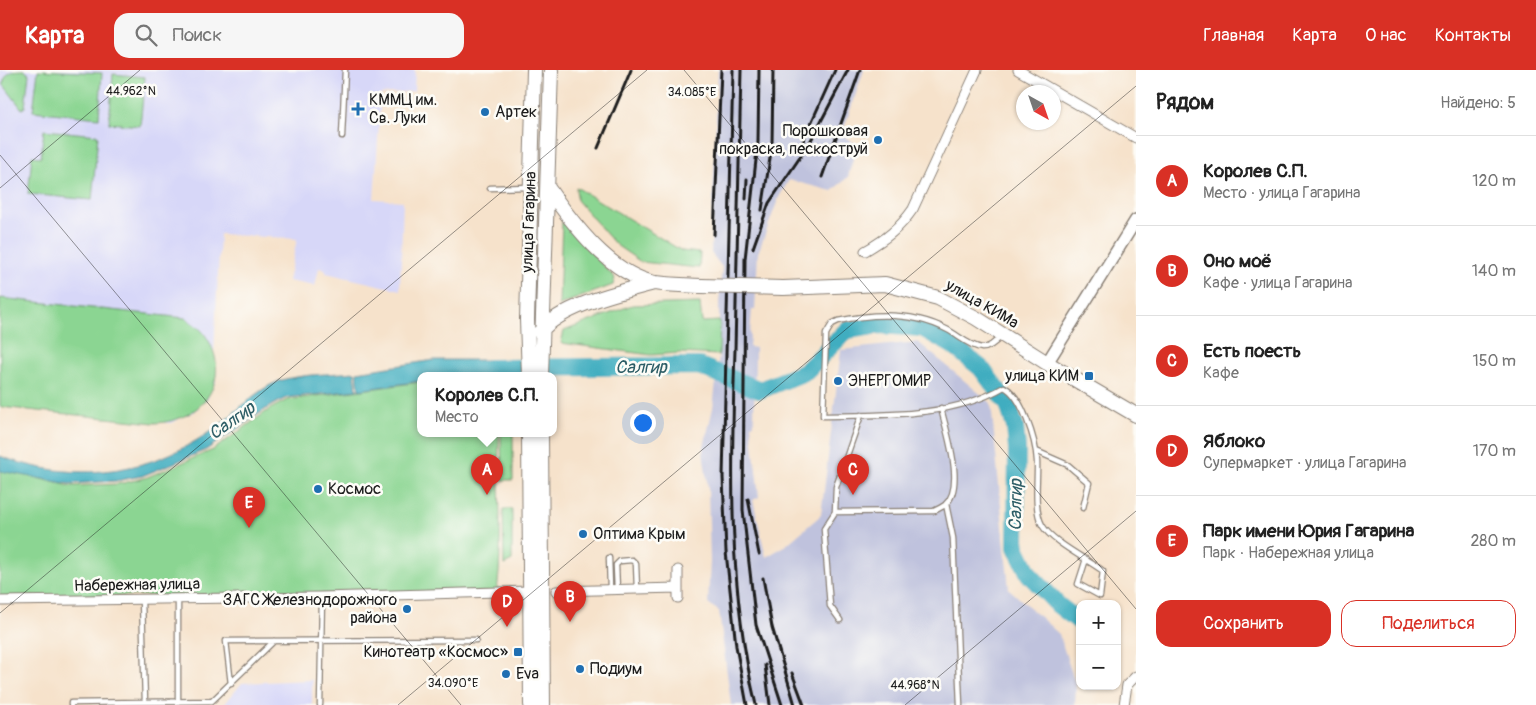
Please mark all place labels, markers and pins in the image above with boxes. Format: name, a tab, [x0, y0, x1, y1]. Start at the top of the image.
place label: КММЦ им. Св. Луки	[369, 90, 437, 128]
marker: КММЦ им. Св. Луки	[351, 102, 365, 116]
place label: Артек	[495, 102, 537, 122]
marker: Артек	[479, 106, 491, 118]
place label: Порошковая покраска, пескоструй	[719, 121, 868, 159]
marker: Порошковая покраска, пескоструй	[872, 134, 884, 146]
place label: улица КИМ	[1004, 366, 1079, 386]
marker: улица КИМ	[1083, 370, 1095, 382]
place label: ЭНЕРГОМИР	[848, 371, 931, 391]
marker: ЭНЕРГОМИР	[832, 375, 844, 387]
pin: A	[471, 454, 503, 495]
pin: C	[837, 454, 869, 495]
place label: Космос	[328, 479, 381, 499]
marker: Космос	[312, 483, 324, 495]
pin: E	[233, 487, 265, 528]
place label: Оптима Крым	[593, 524, 685, 544]
marker: Оптима Крым	[577, 528, 589, 540]
pin: B	[554, 581, 586, 622]
pin: D	[491, 586, 523, 627]
place label: ЗАГС Железнодорожного района	[223, 590, 397, 628]
marker: ЗАГС Железнодорожного района	[401, 603, 413, 615]
place label: Кинотеатр «Космос»	[363, 642, 508, 662]
marker: Кинотеатр «Космос»	[512, 646, 524, 658]
place label: Подиум	[590, 659, 642, 679]
marker: Подиум	[574, 663, 586, 675]
place label: Eva	[516, 664, 539, 684]
marker: Eva	[500, 668, 512, 680]

